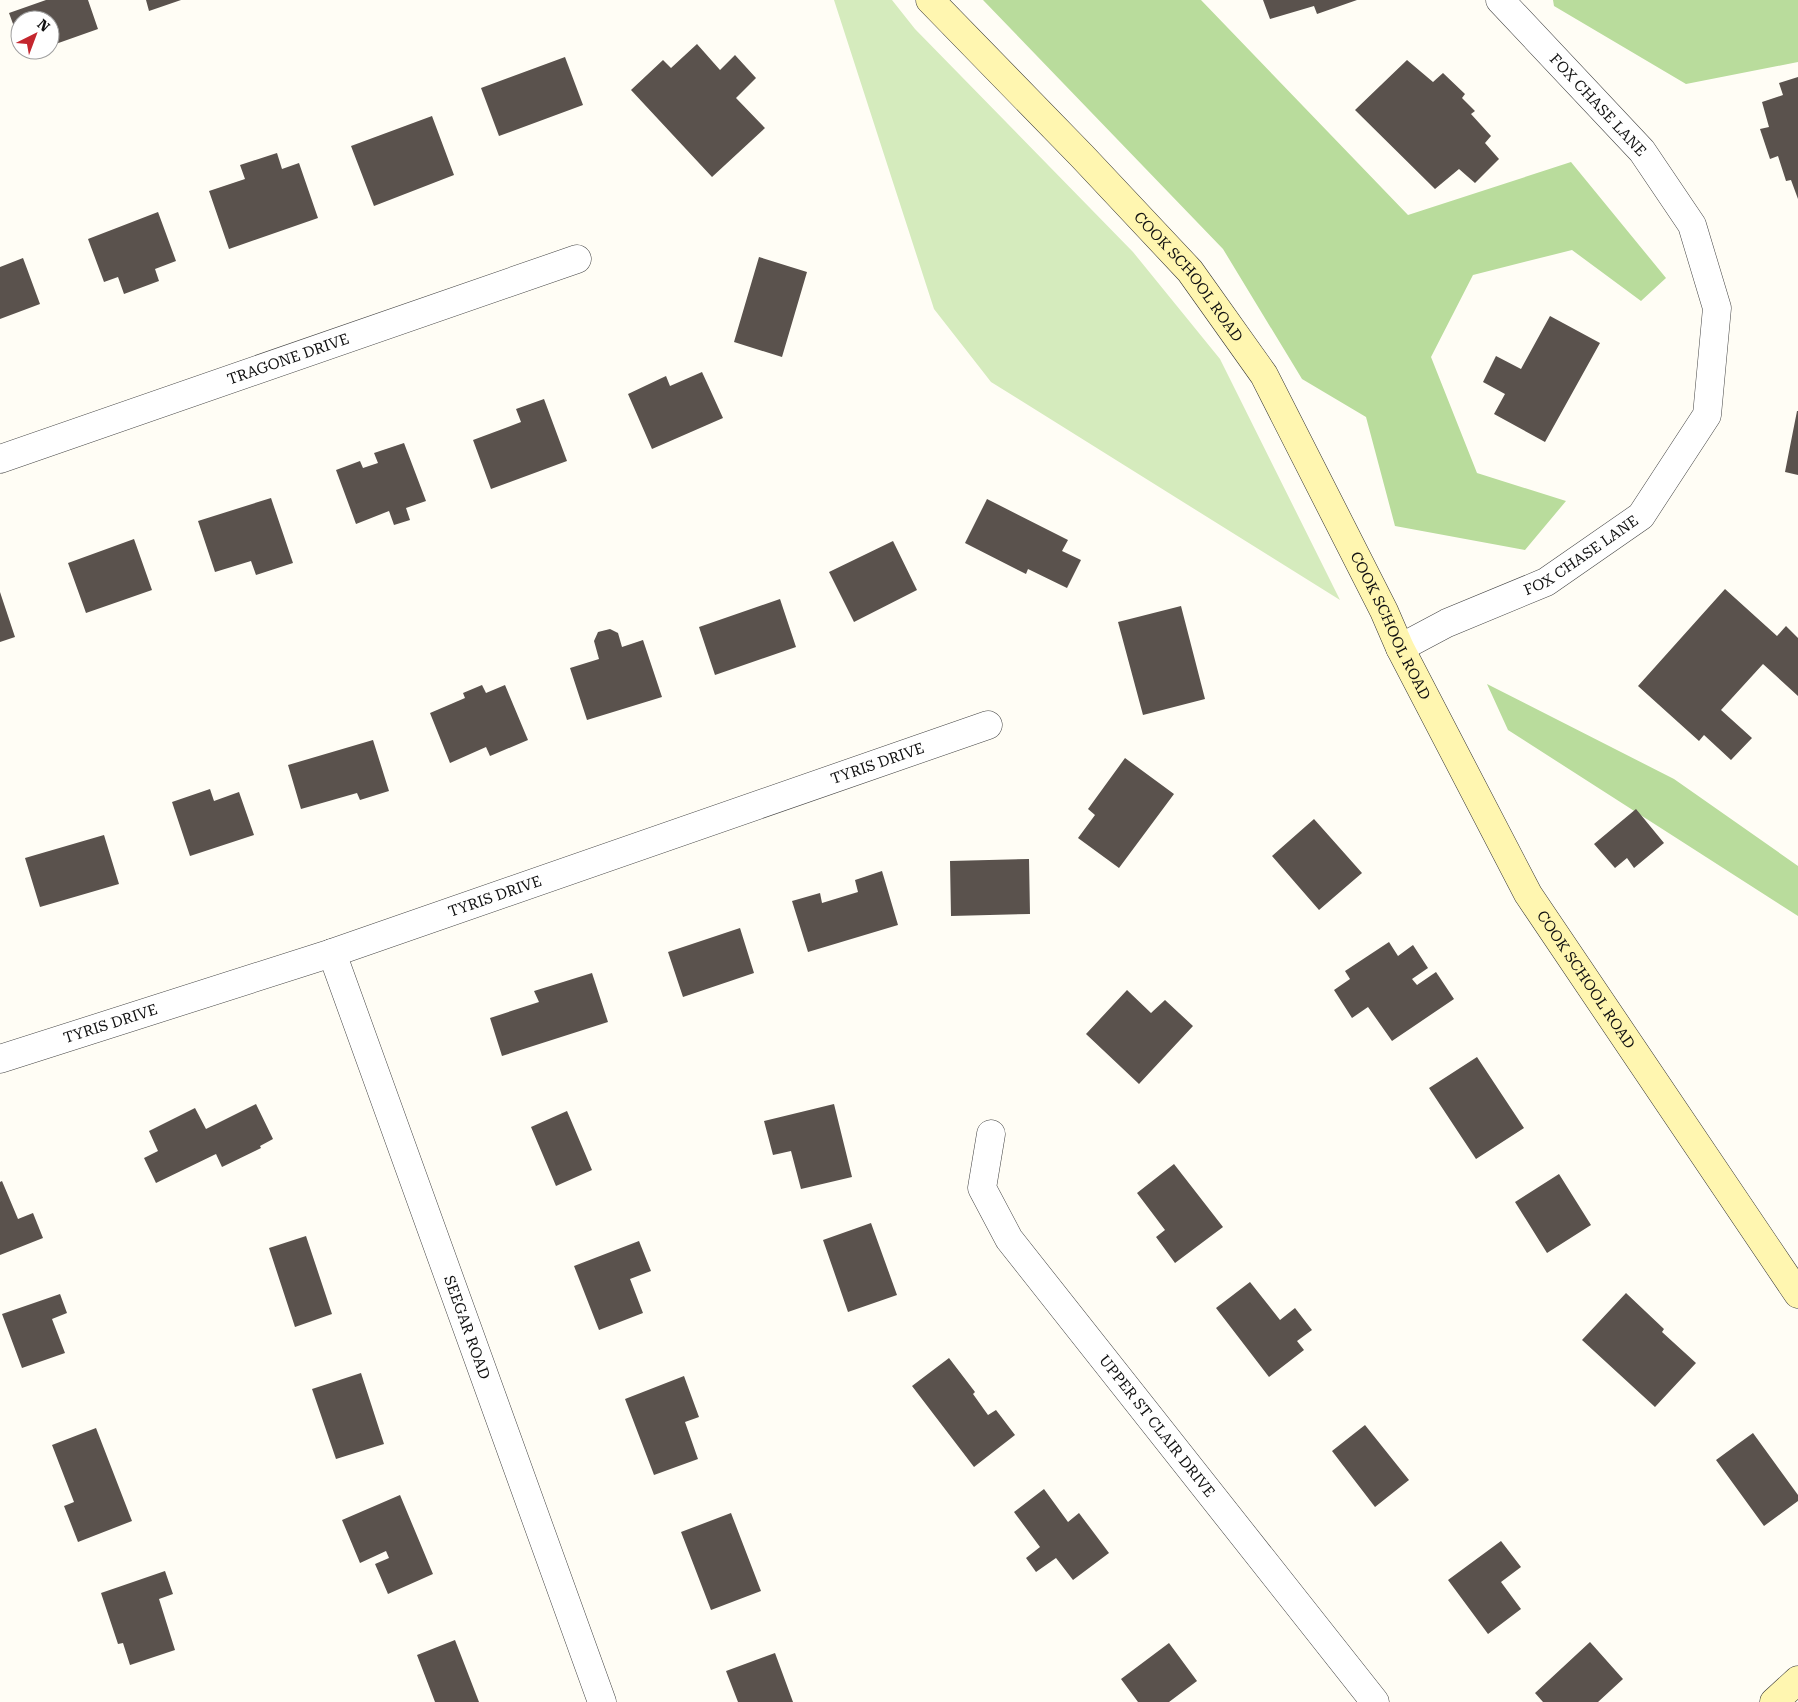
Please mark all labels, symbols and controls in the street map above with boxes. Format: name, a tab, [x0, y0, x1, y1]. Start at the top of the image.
north arrow	[10, 10, 60, 60]
text: N	[34, 16, 53, 35]
street label: FOX CHASE LANE	[1546, 50, 1650, 160]
street label: COOK SCHOOL ROAD	[1130, 208, 1247, 345]
street label: TRAGONE DRIVE	[225, 330, 351, 389]
street label: FOX CHASE LANE	[1521, 512, 1642, 599]
street label: COOK SCHOOL ROAD	[1346, 549, 1434, 703]
street label: TYRIS DRIVE	[828, 739, 926, 788]
street label: TYRIS DRIVE	[446, 872, 544, 921]
street label: COOK SCHOOL ROAD	[1533, 907, 1639, 1052]
street label: TYRIS DRIVE	[61, 1000, 160, 1047]
street label: SEEGAR ROAD	[440, 1273, 494, 1382]
street label: UPPER ST CLAIR DRIVE	[1095, 1351, 1219, 1501]

